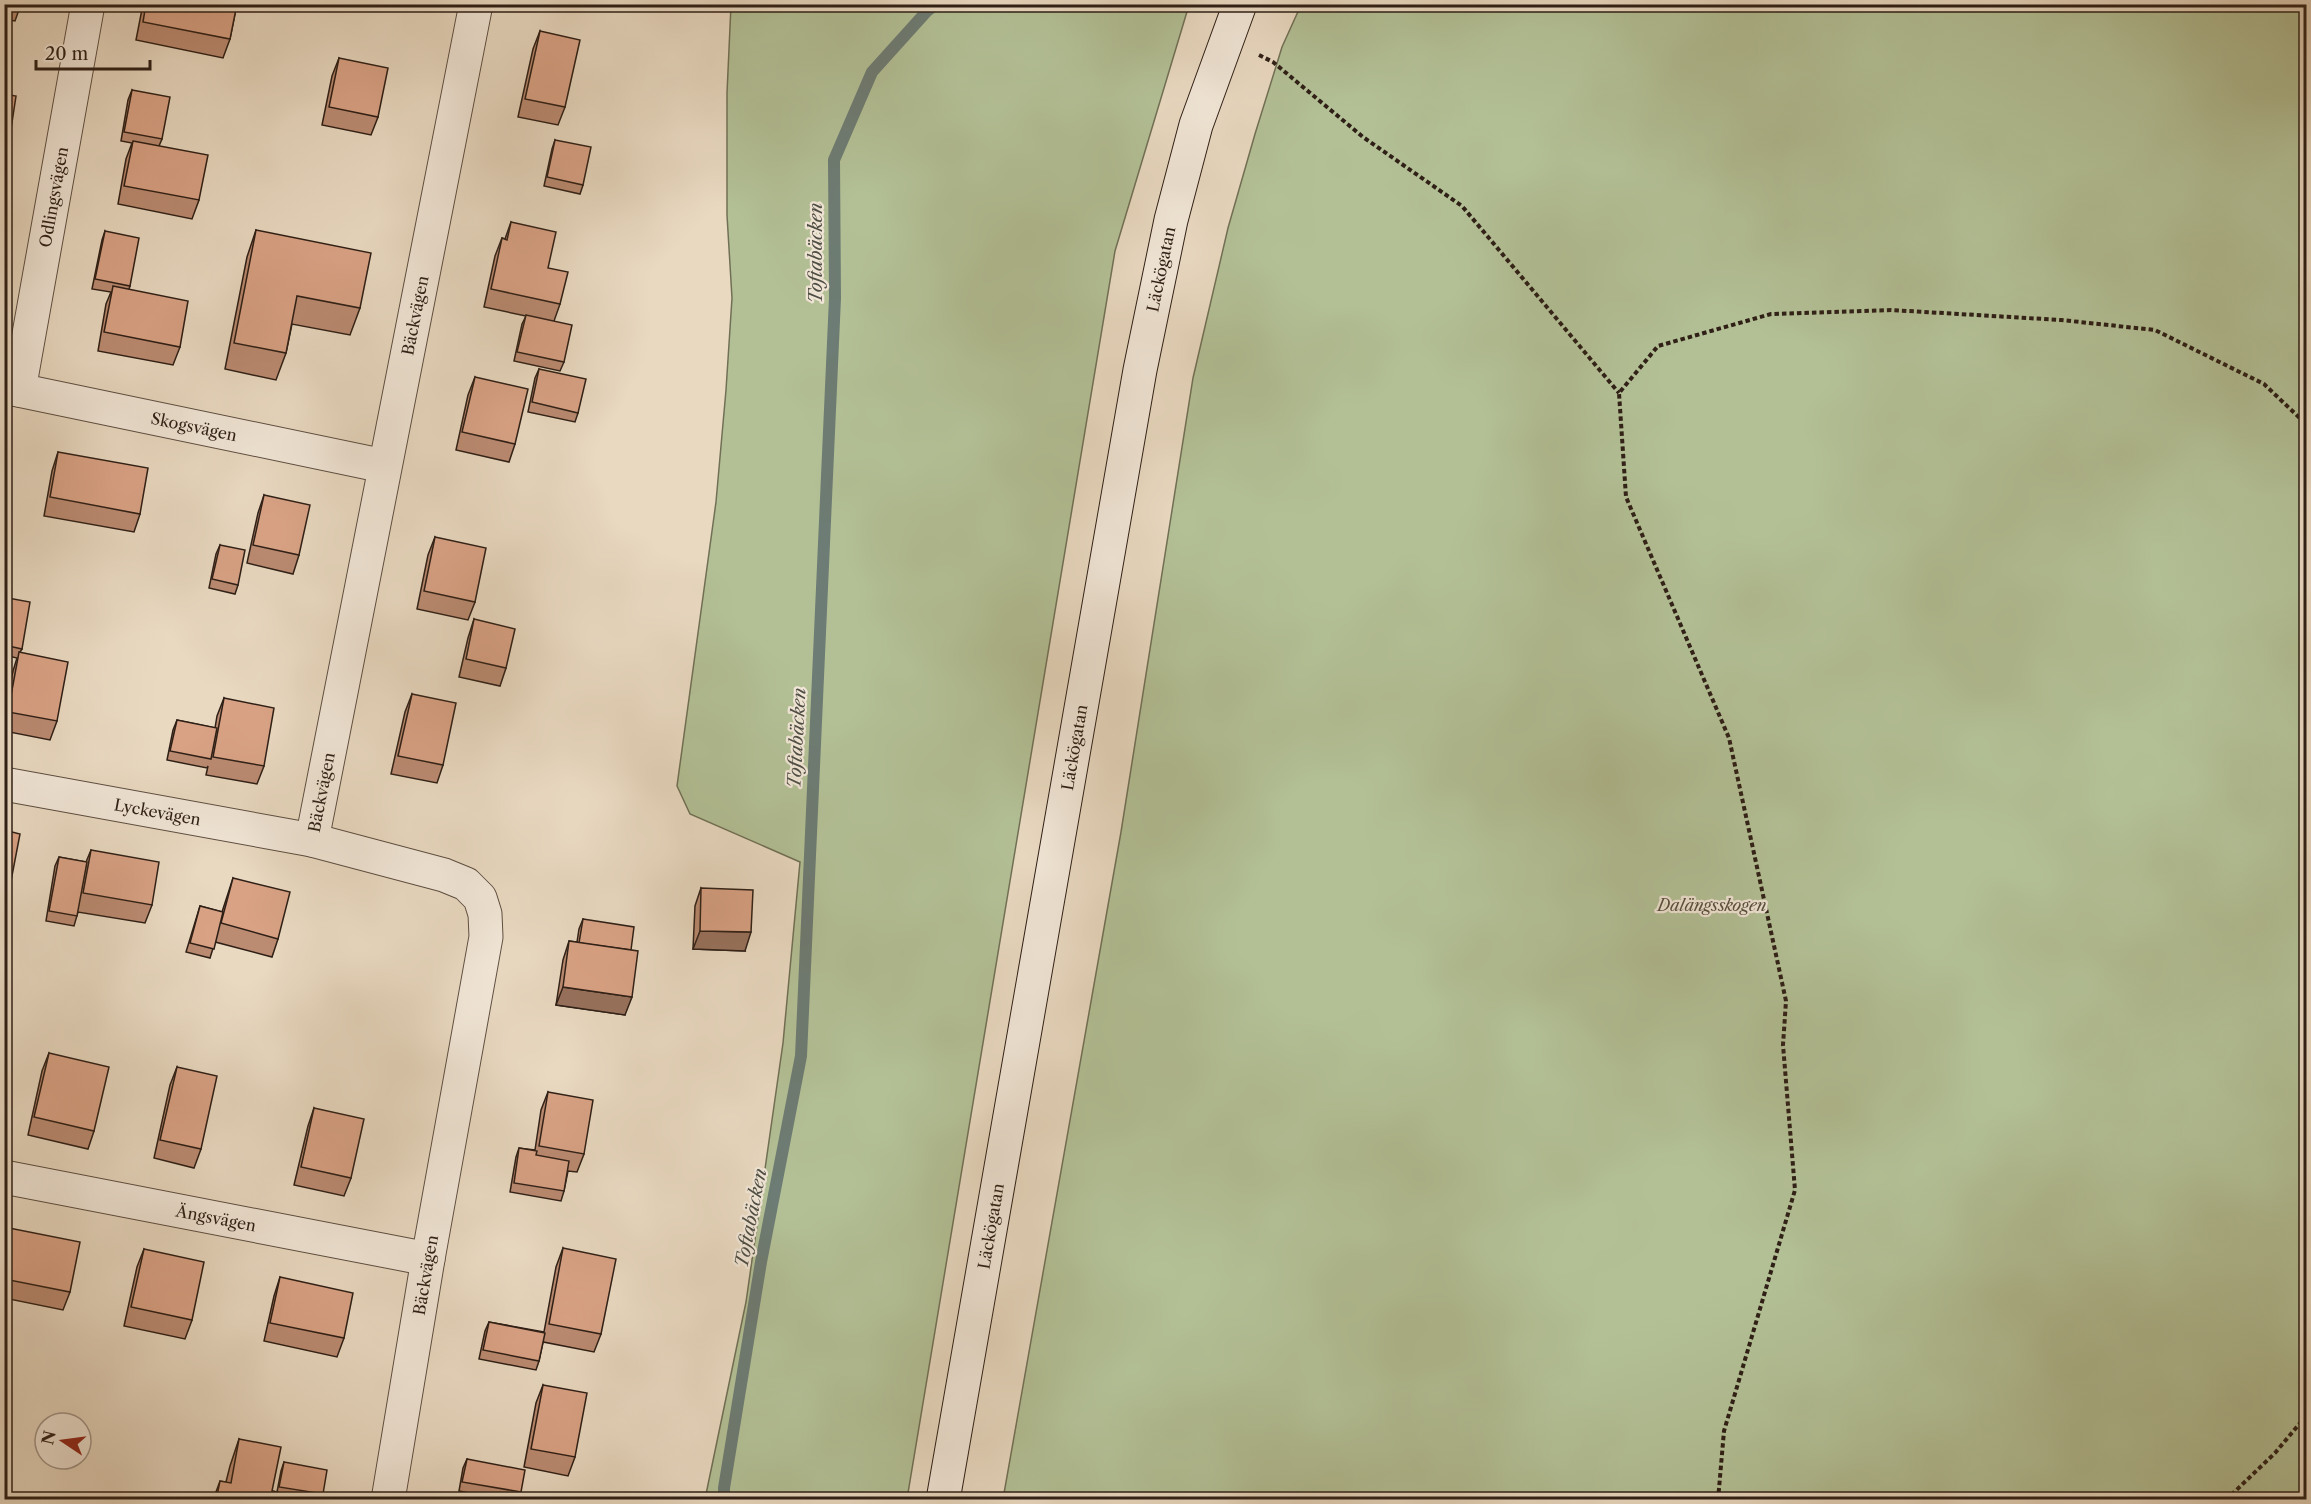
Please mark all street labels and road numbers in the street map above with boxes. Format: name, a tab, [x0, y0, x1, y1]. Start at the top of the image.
street label: Odlingsvägen	[35, 145, 72, 249]
street label: Läckögatan	[1142, 225, 1179, 314]
street label: Bäckvägen	[397, 274, 433, 357]
street label: Skogsvägen	[149, 408, 239, 445]
street label: Läckögatan	[1057, 703, 1092, 792]
street label: Bäckvägen	[304, 751, 339, 834]
street label: Lyckevägen	[112, 794, 203, 830]
street label: Läckögatan	[973, 1182, 1008, 1271]
street label: Ängsvägen	[173, 1200, 258, 1236]
street label: Bäckvägen	[409, 1233, 442, 1317]

